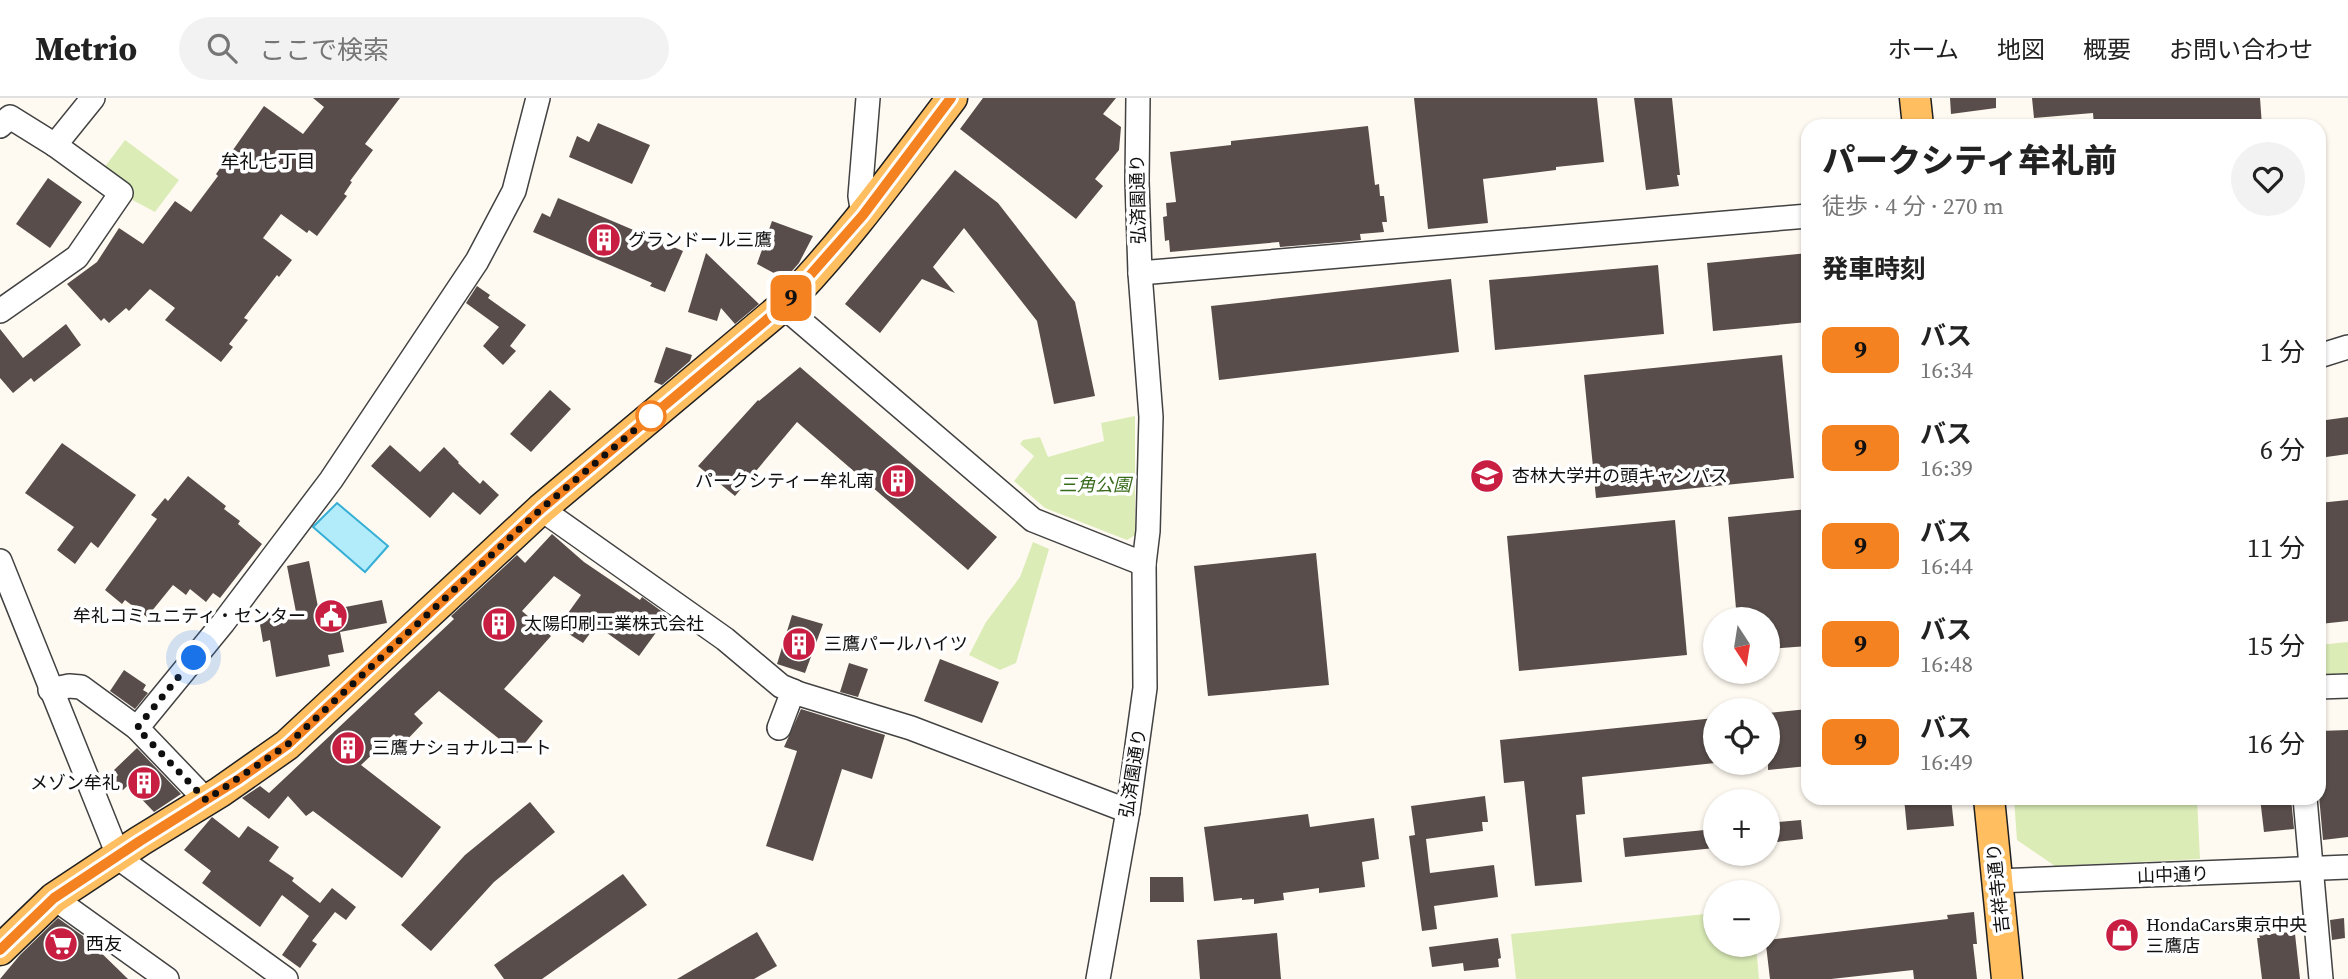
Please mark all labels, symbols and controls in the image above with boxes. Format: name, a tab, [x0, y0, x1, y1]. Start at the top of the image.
search box	[179, 17, 669, 80]
text: Metrio	[35, 26, 137, 71]
icon: search	[203, 29, 241, 67]
text: ここで検索	[259, 32, 389, 68]
text: ホーム	[1888, 33, 1959, 66]
text: 地図	[1997, 33, 2045, 66]
text: 概要	[2083, 33, 2131, 66]
text: お問い合わせ	[2169, 33, 2313, 66]
text: パークシティ牟礼前	[1822, 138, 2117, 183]
button: heart	[2231, 142, 2305, 216]
district label: 牟礼七丁目	[220, 148, 316, 174]
street label: 弘済園通り	[1124, 154, 1151, 244]
text: 徒歩 · 4 分 · 270 m	[1822, 190, 2004, 222]
building icon: グランドール三鷹	[585, 221, 623, 259]
place label: グランドール三鷹	[628, 227, 772, 252]
text: 発車時刻	[1822, 251, 1926, 287]
line badge: 9	[768, 275, 814, 321]
text: 9	[784, 281, 798, 314]
text: バス	[1920, 318, 1972, 354]
text: 9	[1854, 333, 1867, 366]
text: 1 分	[2260, 334, 2305, 370]
text: 16:34	[1920, 354, 1973, 386]
unlabelled marker	[636, 401, 666, 431]
text: バス	[1920, 416, 1972, 452]
text: 9	[1854, 431, 1867, 464]
text: 6 分	[2260, 432, 2305, 468]
text: 16:39	[1920, 452, 1973, 484]
school or university icon: 杏林大学井の頭キャンパス	[1468, 457, 1506, 495]
building icon: パークシティー牟礼南	[879, 462, 917, 500]
place label: 杏林大学井の頭キャンパス	[1512, 463, 1728, 488]
place label: パークシティー牟礼南	[695, 468, 874, 493]
park label: 三角公園	[1059, 472, 1134, 497]
text: バス	[1920, 514, 1972, 550]
text: 9	[1854, 529, 1867, 562]
text: 11 分	[2247, 530, 2305, 566]
text: 16:44	[1920, 550, 1973, 582]
public building icon: 牟礼コミュニティ・センター	[312, 597, 350, 635]
place label: 牟礼コミュニティ・センター	[73, 603, 306, 628]
building icon: 太陽印刷工業株式会社	[480, 605, 518, 643]
north arrow	[1703, 607, 1780, 684]
map controls	[1703, 607, 1780, 957]
place label: 太陽印刷工業株式会社	[524, 611, 704, 636]
text: バス	[1920, 612, 1972, 648]
building icon: 三鷹パールハイツ	[780, 625, 818, 663]
text: 9	[1854, 627, 1867, 660]
text: 15 分	[2247, 628, 2305, 664]
place label: 三鷹パールハイツ	[824, 631, 968, 656]
your location	[176, 640, 211, 675]
text: 16:48	[1920, 648, 1973, 680]
button: locate	[1703, 698, 1780, 775]
text: バス	[1920, 710, 1972, 746]
text: 9	[1854, 725, 1867, 758]
text: 16 分	[2247, 726, 2305, 762]
street label: 弘済園通り	[1113, 727, 1152, 819]
building icon: 三鷹ナショナルコート	[329, 729, 367, 767]
place label: 三鷹ナショナルコート	[372, 735, 552, 760]
text: 16:49	[1920, 746, 1973, 778]
building icon: メゾン牟礼	[125, 764, 163, 802]
place label: メゾン牟礼	[30, 770, 120, 795]
button: +	[1703, 789, 1780, 866]
street label: 吉祥寺通り	[1980, 842, 2015, 934]
street label: 山中通り	[2137, 861, 2209, 888]
button: −	[1703, 880, 1780, 957]
place label: HondaCars東京中央 三鷹店	[2146, 912, 2307, 958]
shop icon: HondaCars東京中央 三鷹店	[2103, 916, 2141, 954]
supermarket icon: 西友	[42, 925, 80, 963]
place label: 西友	[86, 931, 122, 956]

